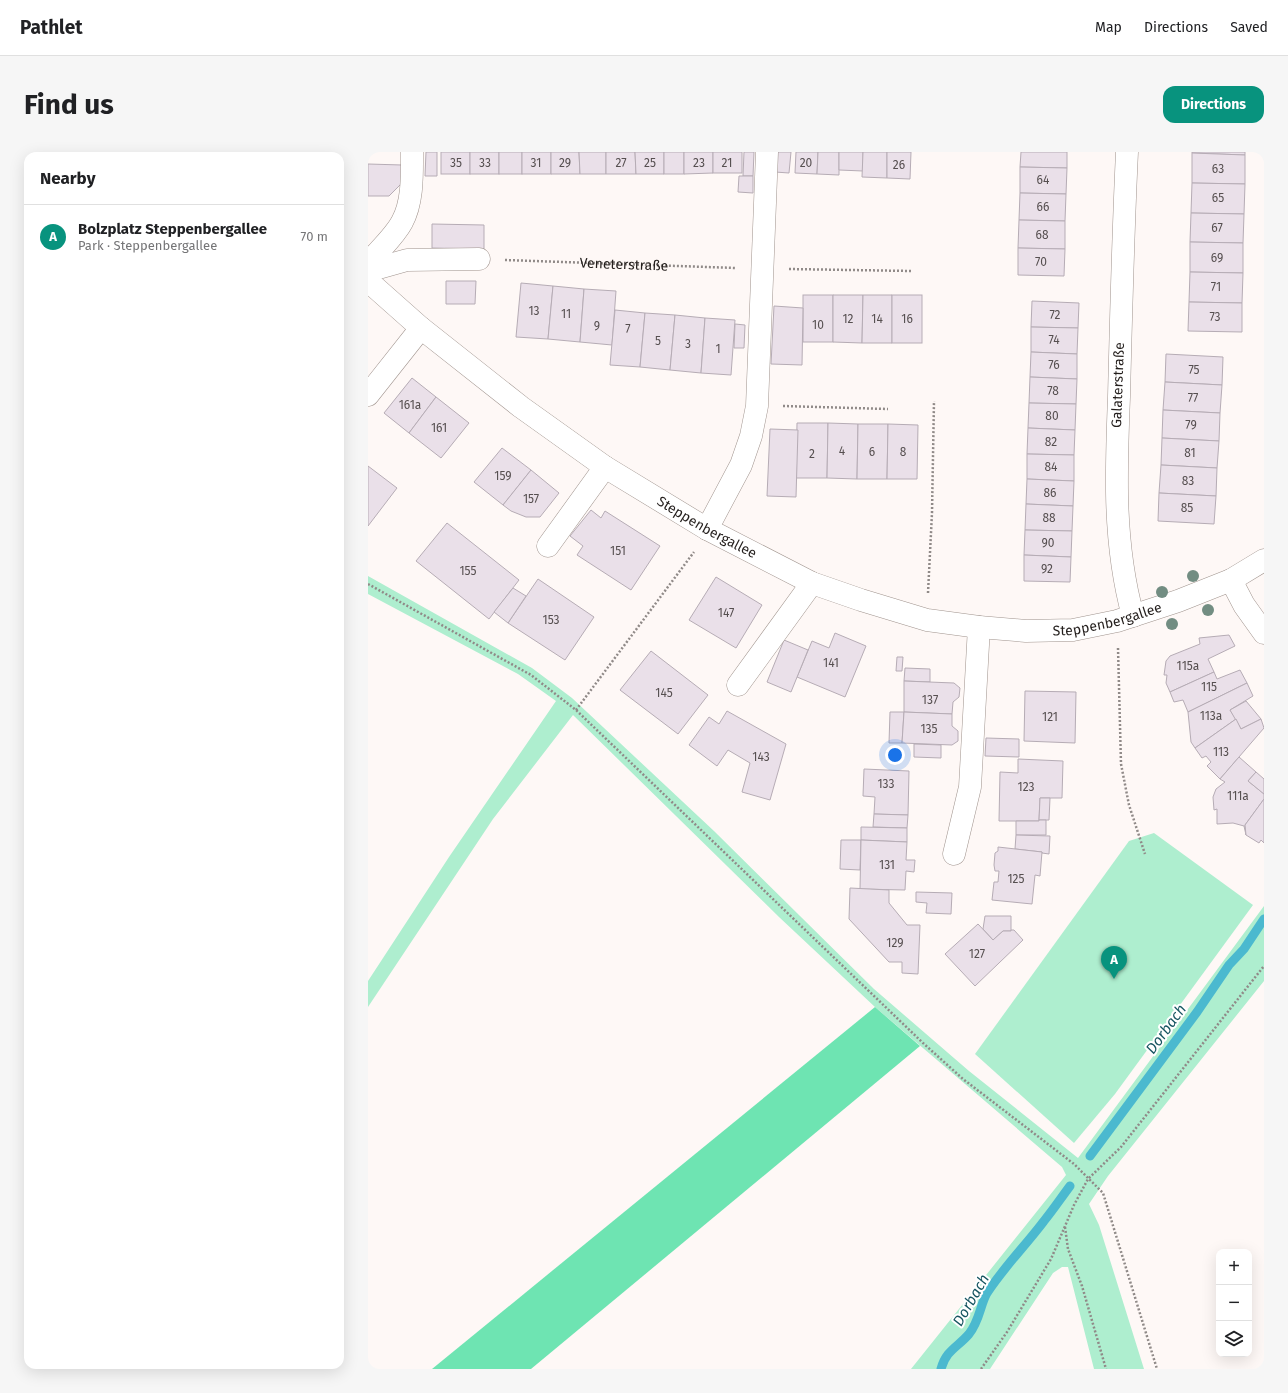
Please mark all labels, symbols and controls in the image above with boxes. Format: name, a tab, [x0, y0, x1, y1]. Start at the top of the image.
text: Pathlet	[20, 16, 83, 39]
text: Map	[1095, 19, 1122, 36]
text: Directions	[1144, 19, 1208, 36]
text: Saved	[1230, 19, 1268, 36]
button: Directions	[1163, 86, 1264, 123]
text: Find us	[24, 88, 114, 121]
house number: 35	[450, 156, 462, 170]
house number: 33	[479, 156, 491, 170]
house number: 31	[531, 156, 541, 170]
house number: 29	[559, 156, 571, 170]
house number: 27	[615, 156, 627, 170]
house number: 25	[644, 156, 656, 170]
house number: 23	[693, 156, 705, 170]
house number: 21	[722, 156, 732, 170]
house number: 20	[800, 156, 813, 170]
house number: 26	[893, 158, 905, 172]
house number: 63	[1212, 162, 1224, 176]
text: Nearby	[40, 168, 95, 189]
house number: 64	[1037, 173, 1050, 187]
house number: 65	[1212, 191, 1224, 205]
house number: 66	[1037, 200, 1049, 214]
text: Bolzplatz Steppenbergallee	[78, 220, 267, 238]
house number: 67	[1211, 221, 1223, 235]
house number: 68	[1035, 228, 1049, 242]
text: A	[49, 229, 57, 244]
text: 70 m	[301, 229, 328, 244]
text: Park · Steppenbergallee	[78, 238, 217, 253]
house number: 69	[1211, 251, 1223, 265]
street label: Veneterstraße	[579, 254, 669, 274]
house number: 70	[1035, 255, 1047, 269]
house number: 71	[1211, 280, 1221, 294]
house number: 13	[528, 304, 540, 318]
house number: 11	[561, 307, 571, 321]
house number: 72	[1049, 308, 1061, 322]
house number: 73	[1209, 310, 1221, 324]
house number: 12	[842, 312, 854, 326]
house number: 14	[871, 312, 883, 326]
house number: 16	[901, 312, 913, 326]
house number: 10	[812, 318, 824, 332]
house number: 9	[594, 319, 600, 333]
house number: 7	[625, 322, 631, 336]
house number: 74	[1048, 333, 1060, 347]
house number: 5	[655, 334, 661, 348]
house number: 3	[685, 337, 691, 351]
house number: 1	[715, 342, 721, 356]
street label: Galaterstraße	[1108, 342, 1128, 428]
house number: 76	[1048, 358, 1060, 372]
house number: 75	[1188, 363, 1200, 377]
house number: 78	[1047, 384, 1059, 398]
house number: 77	[1188, 391, 1198, 405]
house number: 161a	[399, 398, 421, 412]
house number: 80	[1045, 409, 1059, 423]
house number: 79	[1185, 418, 1197, 432]
house number: 161	[431, 421, 447, 435]
house number: 82	[1045, 435, 1057, 449]
house number: 4	[839, 444, 846, 458]
house number: 6	[869, 445, 875, 459]
house number: 8	[900, 445, 907, 459]
house number: 81	[1184, 446, 1196, 460]
house number: 2	[809, 447, 815, 461]
house number: 84	[1045, 460, 1058, 474]
house number: 159	[494, 469, 512, 483]
house number: 83	[1182, 474, 1194, 488]
house number: 86	[1043, 486, 1057, 500]
house number: 157	[523, 492, 539, 506]
street label: Steppenbergallee	[654, 492, 760, 562]
house number: 85	[1181, 501, 1193, 515]
house number: 88	[1042, 511, 1056, 525]
house number: 90	[1042, 536, 1055, 550]
house number: 151	[610, 544, 626, 558]
house number: 92	[1041, 562, 1053, 576]
house number: 155	[459, 564, 477, 578]
street label: Steppenbergallee	[1053, 598, 1164, 639]
house number: 147	[718, 606, 734, 620]
house number: 153	[542, 613, 560, 627]
house number: 141	[823, 656, 839, 670]
house number: 115a	[1177, 659, 1199, 673]
house number: 115	[1201, 680, 1217, 694]
house number: 145	[655, 686, 673, 700]
house number: 137	[922, 693, 938, 707]
house number: 113a	[1200, 709, 1222, 723]
house number: 121	[1042, 710, 1058, 724]
house number: 135	[920, 722, 938, 736]
your location	[885, 745, 905, 765]
house number: 113	[1213, 745, 1229, 759]
house number: 143	[752, 750, 770, 764]
house number: 133	[877, 777, 895, 791]
house number: 123	[1017, 780, 1035, 794]
house number: 111a	[1227, 789, 1249, 803]
house number: 131	[879, 858, 895, 872]
house number: 125	[1007, 872, 1025, 886]
house number: 129	[886, 936, 904, 950]
pin: A	[1101, 946, 1127, 979]
house number: 127	[969, 947, 985, 961]
water label: Dorbach	[1142, 1001, 1190, 1057]
map controls	[1216, 1249, 1252, 1357]
button: +	[1216, 1249, 1252, 1285]
water label: Dorbach	[949, 1271, 993, 1329]
button: −	[1216, 1285, 1252, 1321]
button: layers	[1216, 1321, 1252, 1357]

